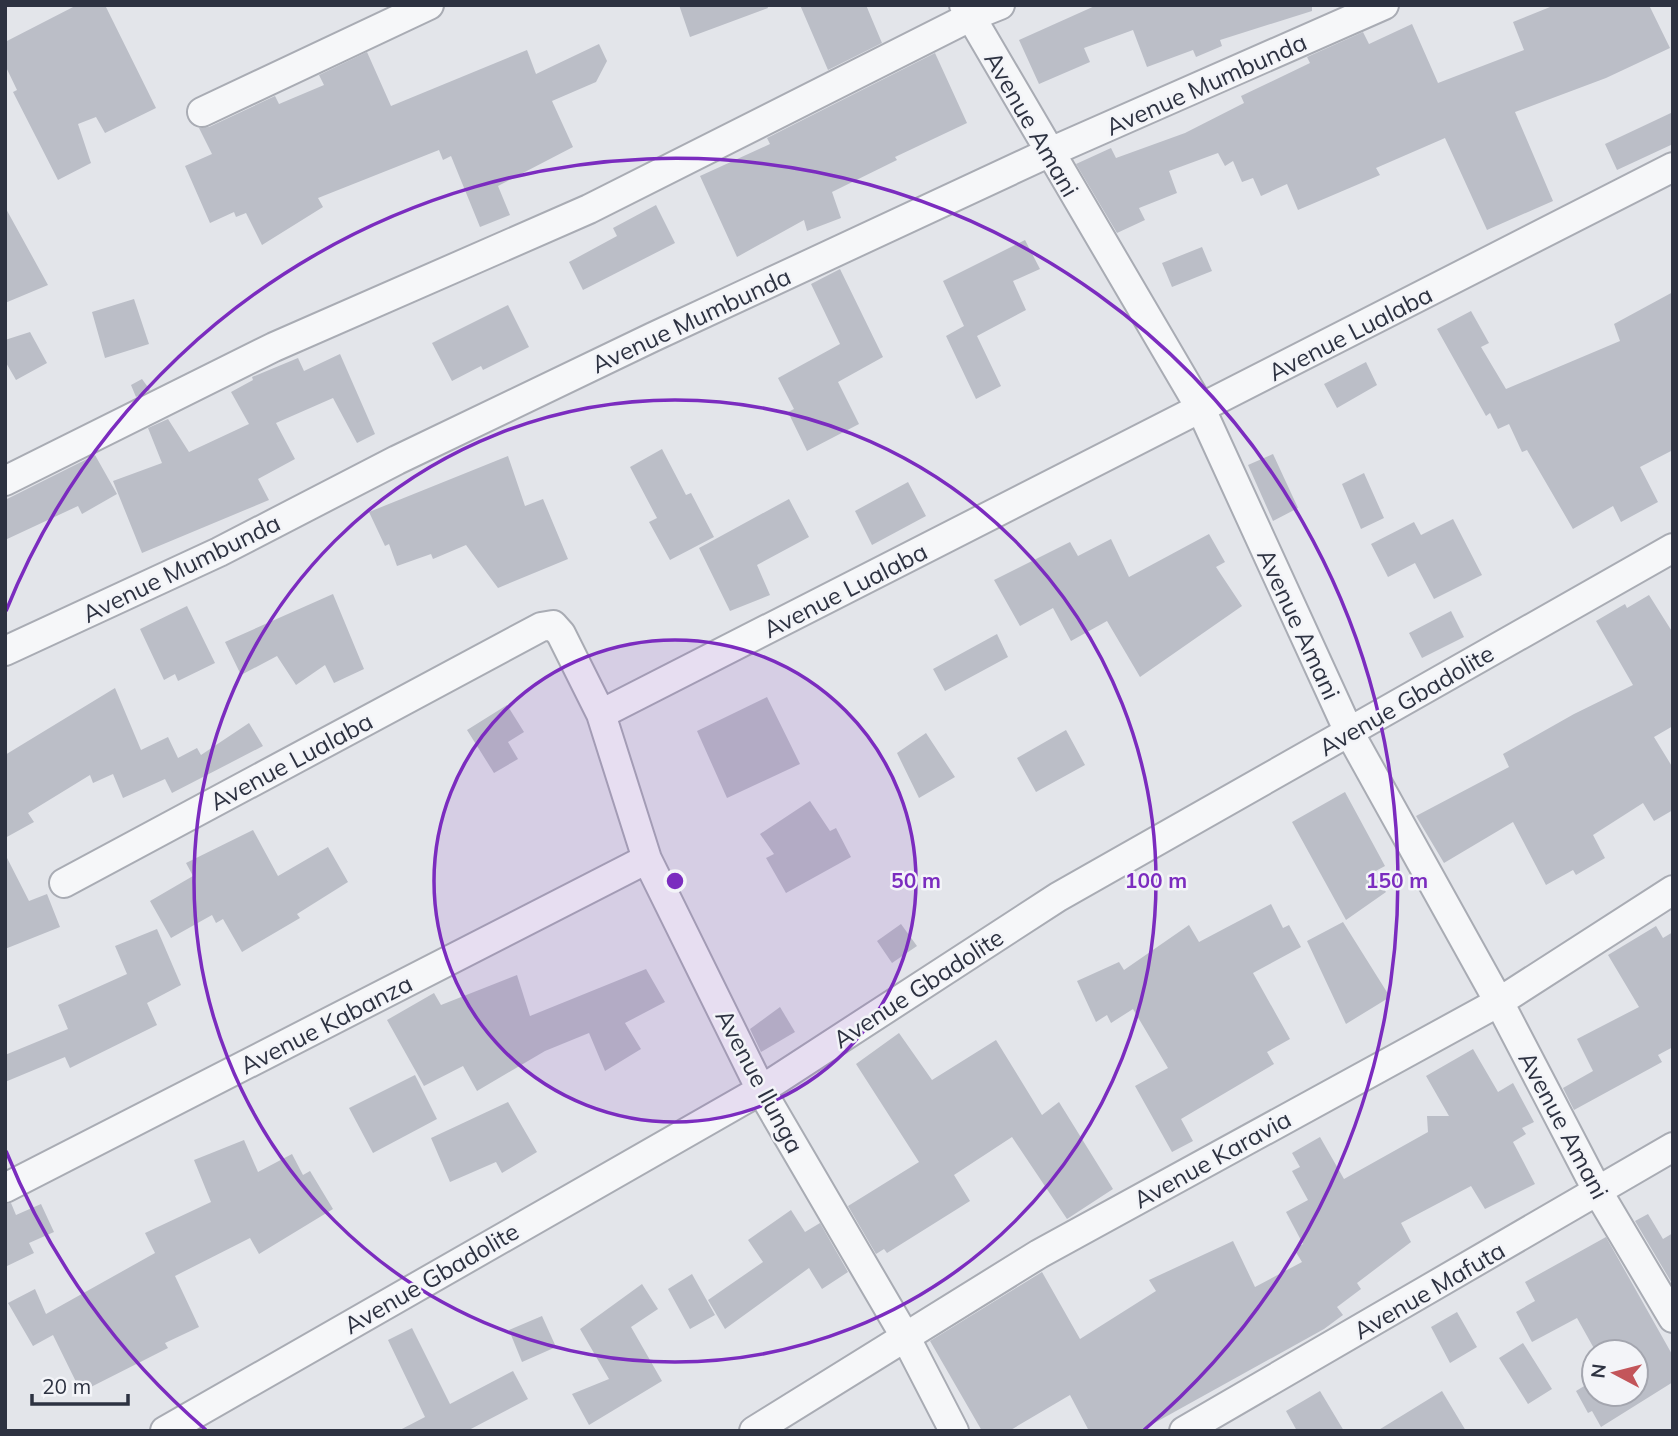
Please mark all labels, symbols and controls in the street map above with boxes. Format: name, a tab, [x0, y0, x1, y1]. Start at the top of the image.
street label: Avenue Mumbunda	[1101, 26, 1311, 142]
street label: Avenue Amani	[978, 46, 1086, 202]
street label: Avenue Mumbunda	[587, 261, 795, 379]
street label: Avenue Lualaba	[1263, 279, 1437, 387]
street label: Avenue Mumbunda	[77, 507, 285, 629]
street label: Avenue Lualaba	[758, 536, 932, 644]
street label: Avenue Amani	[1251, 544, 1347, 704]
street label: Avenue Gbadolite	[1313, 638, 1499, 762]
street label: Avenue Lualaba	[205, 706, 377, 816]
text: 50 m	[891, 867, 941, 893]
text: 100 m	[1125, 867, 1187, 893]
text: 150 m	[1366, 867, 1428, 893]
centre of rings	[663, 869, 687, 893]
street label: Avenue Gbadolite	[827, 922, 1009, 1054]
street label: Avenue Kabanza	[235, 968, 417, 1080]
street label: Avenue Ilunga	[710, 1004, 810, 1158]
street label: Avenue Amani	[1513, 1046, 1615, 1204]
street label: Avenue Karavia	[1128, 1103, 1296, 1215]
street label: Avenue Gbadolite	[338, 1216, 524, 1340]
street label: Avenue Mafuta	[1348, 1235, 1510, 1345]
north arrow	[1580, 1338, 1650, 1408]
scale bar	[32, 1362, 128, 1406]
text: N	[1585, 1362, 1611, 1380]
text: 20 m	[42, 1373, 91, 1399]

